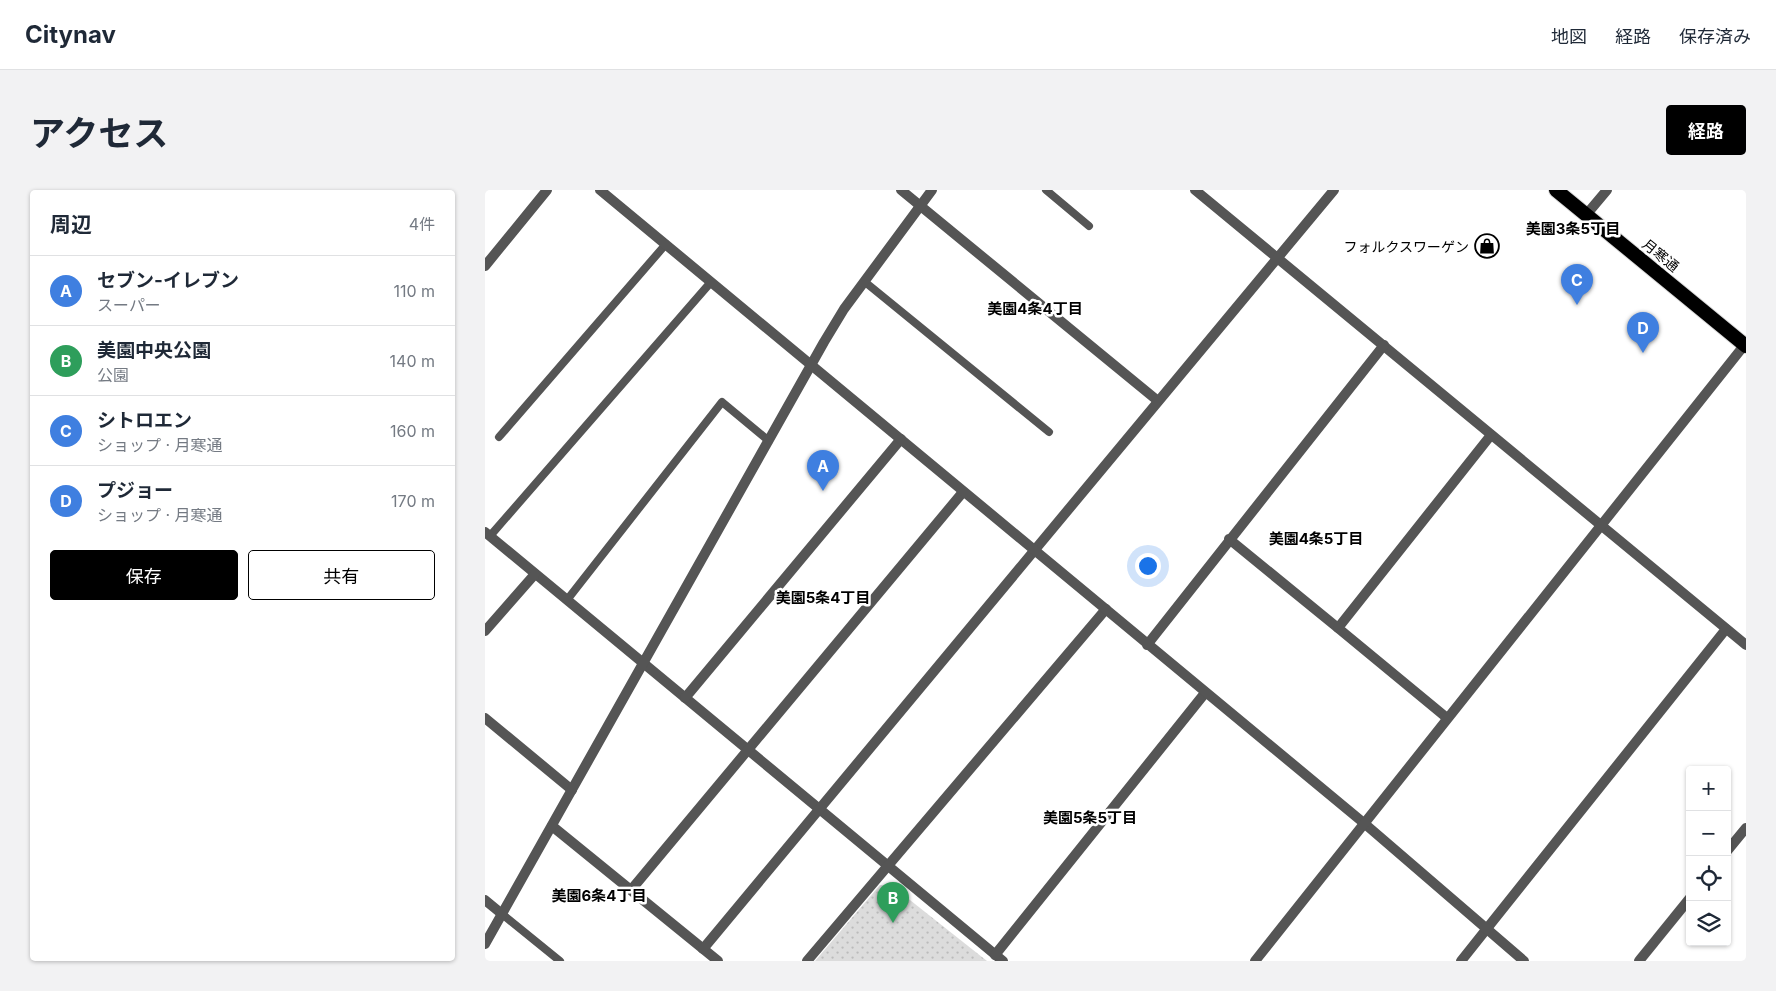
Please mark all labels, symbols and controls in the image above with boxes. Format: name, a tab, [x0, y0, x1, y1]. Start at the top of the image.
text: Citynav	[25, 20, 116, 49]
text: 地図	[1551, 26, 1587, 47]
text: 経路	[1615, 26, 1651, 47]
text: 保存済み	[1679, 26, 1751, 47]
button: 経路	[1666, 105, 1746, 155]
text: アクセス	[30, 112, 168, 154]
text: 周辺	[50, 212, 92, 237]
text: 4件	[409, 214, 435, 234]
district label: 美園3条5丁目	[1526, 219, 1620, 238]
shop icon: フォルクスワーゲン	[1474, 233, 1500, 259]
street label: 月寒通	[1639, 235, 1683, 275]
place label: フォルクスワーゲン	[1343, 238, 1469, 255]
pin: C	[1561, 264, 1593, 305]
text: セブン-イレブン	[97, 269, 239, 292]
text: A	[60, 281, 72, 301]
text: 110 m	[393, 281, 435, 301]
text: スーパー	[97, 295, 161, 315]
district label: 美園4条4丁目	[987, 299, 1083, 318]
pin: D	[1627, 312, 1659, 353]
text: 美園中央公園	[97, 339, 211, 362]
text: B	[61, 351, 71, 371]
text: 140 m	[390, 351, 435, 371]
text: 公園	[97, 365, 129, 385]
text: シトロエン	[97, 409, 192, 432]
text: C	[60, 421, 72, 441]
text: 160 m	[390, 421, 435, 441]
text: ショップ · 月寒通	[97, 435, 223, 455]
pin: A	[807, 450, 839, 491]
text: プジョー	[97, 479, 173, 502]
text: D	[60, 491, 72, 511]
text: 170 m	[391, 491, 435, 511]
text: ショップ · 月寒通	[97, 505, 223, 525]
district label: 美園4条5丁目	[1269, 529, 1363, 548]
button: 保存	[50, 550, 238, 600]
button: 共有	[248, 550, 435, 600]
your location	[1135, 553, 1161, 579]
district label: 美園5条4丁目	[776, 588, 870, 607]
map controls	[1686, 766, 1731, 946]
button: +	[1686, 766, 1731, 811]
district label: 美園5条5丁目	[1043, 808, 1137, 827]
button: −	[1686, 811, 1731, 856]
button: locate	[1686, 856, 1731, 901]
pin: B	[877, 882, 909, 923]
district label: 美園6条4丁目	[552, 886, 646, 905]
button: layers	[1686, 901, 1731, 946]

